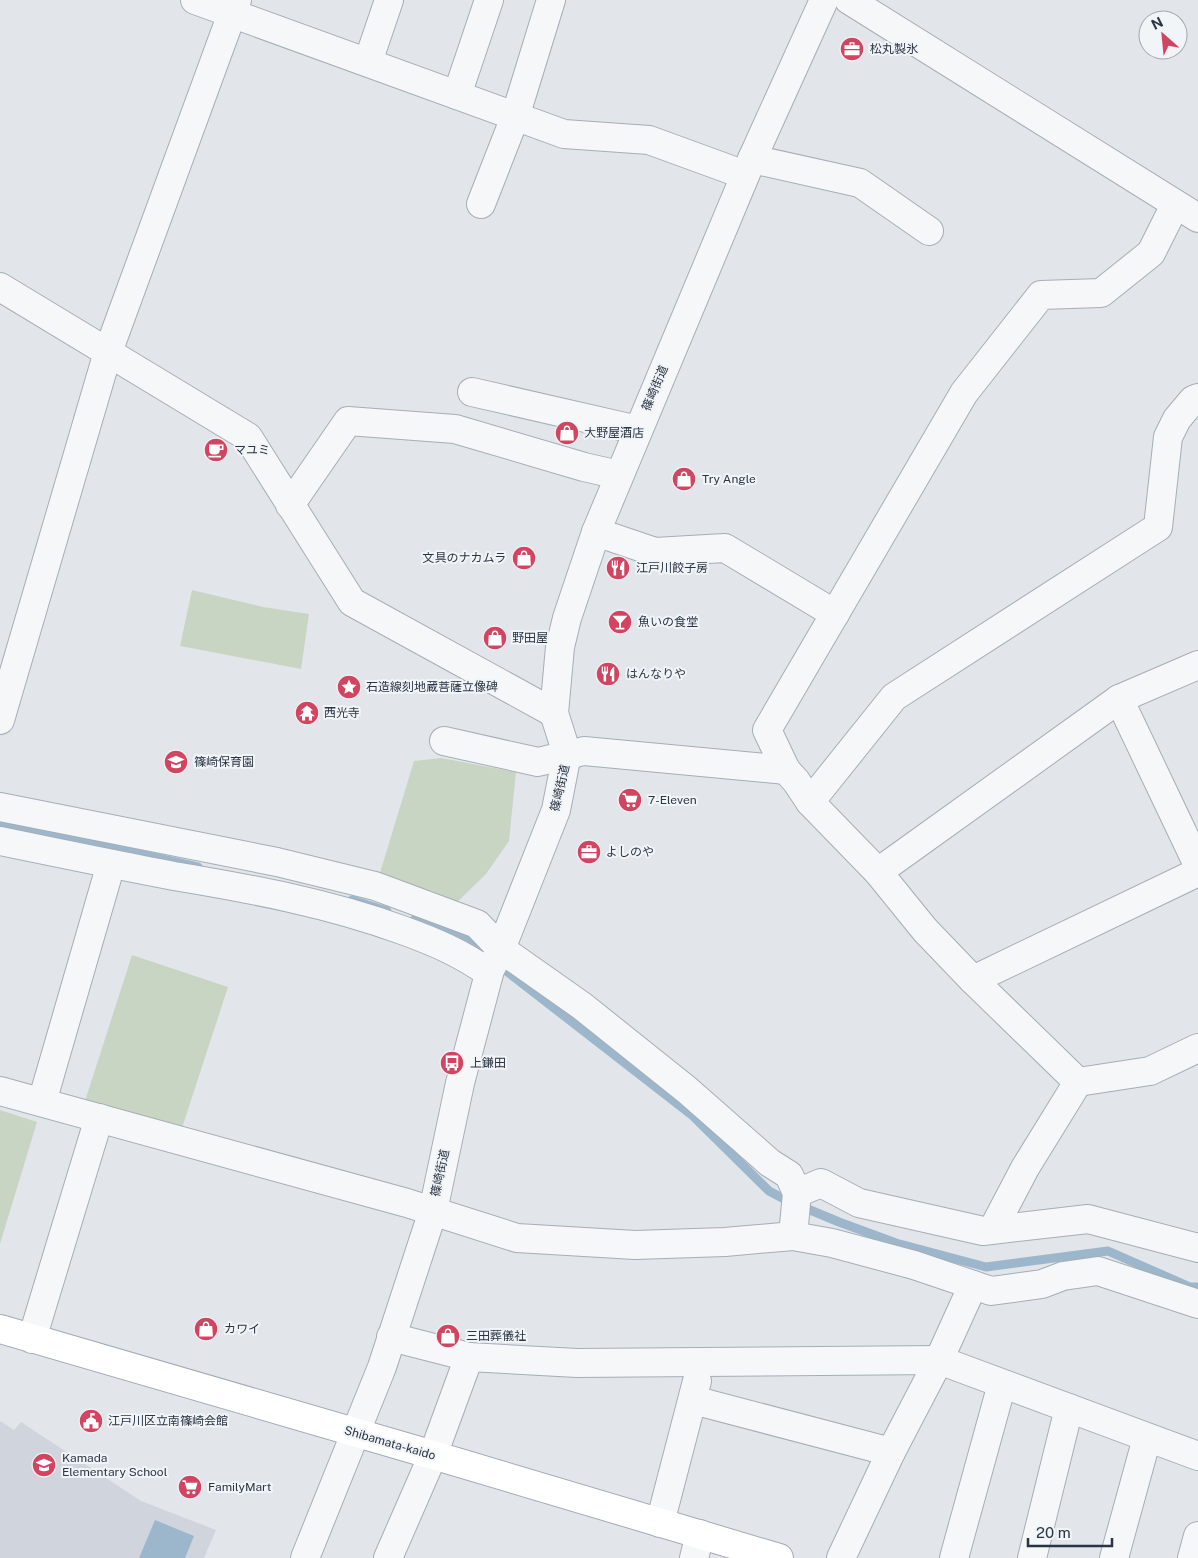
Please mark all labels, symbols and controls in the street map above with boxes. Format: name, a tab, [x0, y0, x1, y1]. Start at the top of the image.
north arrow	[1138, 10, 1188, 60]
text: N	[1149, 14, 1166, 33]
office icon: 松丸製氷	[839, 36, 865, 62]
place label: 松丸製氷	[870, 42, 918, 56]
street label: 篠崎街道	[639, 363, 671, 413]
shop icon: 大野屋酒店	[554, 420, 580, 446]
place label: 大野屋酒店	[584, 426, 644, 440]
cafe icon: マユミ	[203, 437, 229, 463]
place label: マユミ	[234, 443, 270, 457]
shop icon: Try Angle	[671, 466, 697, 492]
place label: Try Angle	[702, 472, 756, 486]
shop icon: 文具のナカムラ	[511, 545, 537, 571]
place label: 文具のナカムラ	[423, 551, 506, 565]
restaurant icon: 江戸川餃子房	[605, 555, 631, 581]
place label: 江戸川餃子房	[636, 561, 708, 575]
bar icon: 魚いの食堂	[607, 609, 633, 635]
place label: 魚いの食堂	[638, 615, 698, 629]
shop icon: 野田屋	[482, 625, 508, 651]
place label: 野田屋	[512, 631, 548, 645]
restaurant icon: はんなりや	[595, 661, 621, 687]
place label: はんなりや	[626, 667, 686, 681]
place icon: 石造線刻地蔵菩薩立像碑	[336, 674, 362, 700]
place label: 石造線刻地蔵菩薩立像碑	[366, 680, 498, 694]
temple icon: 西光寺	[294, 700, 320, 726]
place label: 西光寺	[324, 706, 360, 720]
school or university icon: 篠崎保育園	[163, 749, 189, 775]
place label: 篠崎保育園	[194, 755, 254, 769]
street label: 篠崎街道	[548, 763, 572, 813]
supermarket icon: 7-Eleven	[617, 787, 643, 813]
place label: 7-Eleven	[648, 793, 697, 807]
office icon: よしのや	[576, 839, 602, 865]
place label: よしのや	[606, 845, 654, 859]
bus stop icon: 上鎌田	[439, 1050, 465, 1076]
place label: 上鎌田	[470, 1056, 506, 1070]
street label: 篠崎街道	[428, 1148, 452, 1198]
shop icon: カワイ	[193, 1316, 219, 1342]
place label: カワイ	[224, 1322, 260, 1336]
shop icon: 三田葬儀社	[435, 1323, 461, 1349]
place label: 三田葬儀社	[466, 1329, 526, 1343]
public building icon: 江戸川区立南篠崎会館	[78, 1408, 104, 1434]
place label: 江戸川区立南篠崎会館	[108, 1414, 228, 1428]
street label: Shibamata-kaido	[343, 1423, 437, 1463]
place label: Kamada Elementary School	[62, 1451, 168, 1479]
school or university icon: Kamada Elementary School	[31, 1452, 57, 1478]
supermarket icon: FamilyMart	[177, 1474, 203, 1500]
place label: FamilyMart	[208, 1480, 272, 1494]
scale bar	[1028, 1516, 1112, 1548]
text: 20 m	[1036, 1524, 1071, 1541]

